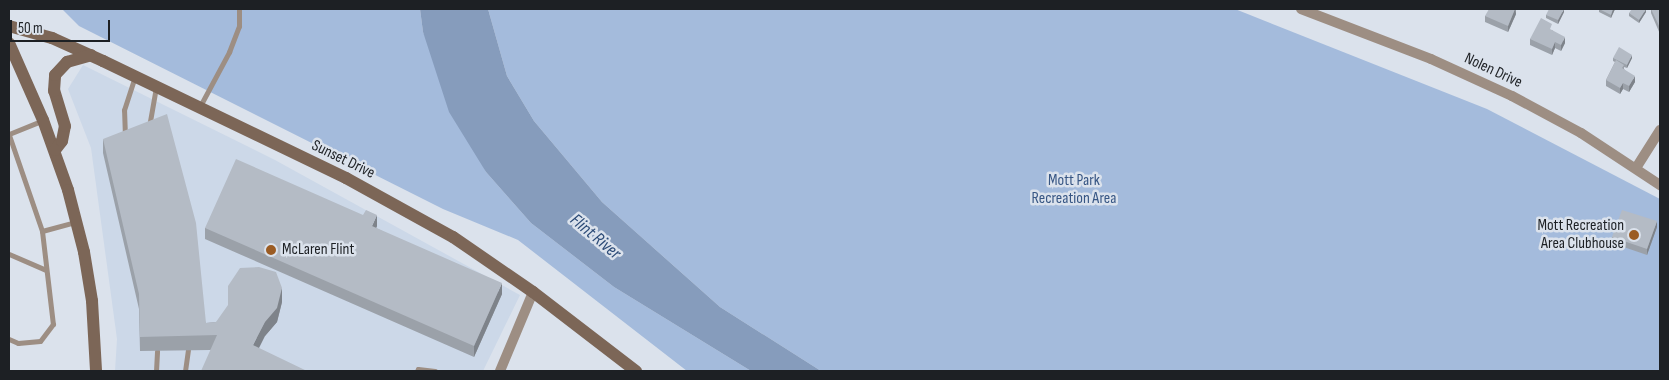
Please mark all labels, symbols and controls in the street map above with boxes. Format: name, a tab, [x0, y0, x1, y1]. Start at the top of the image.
scale bar	[12, 10, 112, 42]
text: 50 m	[18, 19, 43, 38]
street label: Nolen Drive	[1461, 49, 1525, 93]
street label: Sunset Drive	[308, 136, 378, 184]
park label: Mott Park Recreation Area	[1032, 171, 1116, 209]
water label: Flint River	[565, 210, 625, 264]
place label: Mott Recreation Area Clubhouse	[1537, 216, 1624, 254]
marker: Mott Recreation Area Clubhouse	[1628, 229, 1640, 241]
place label: McLaren Flint	[282, 240, 354, 260]
marker: McLaren Flint	[264, 243, 278, 257]

